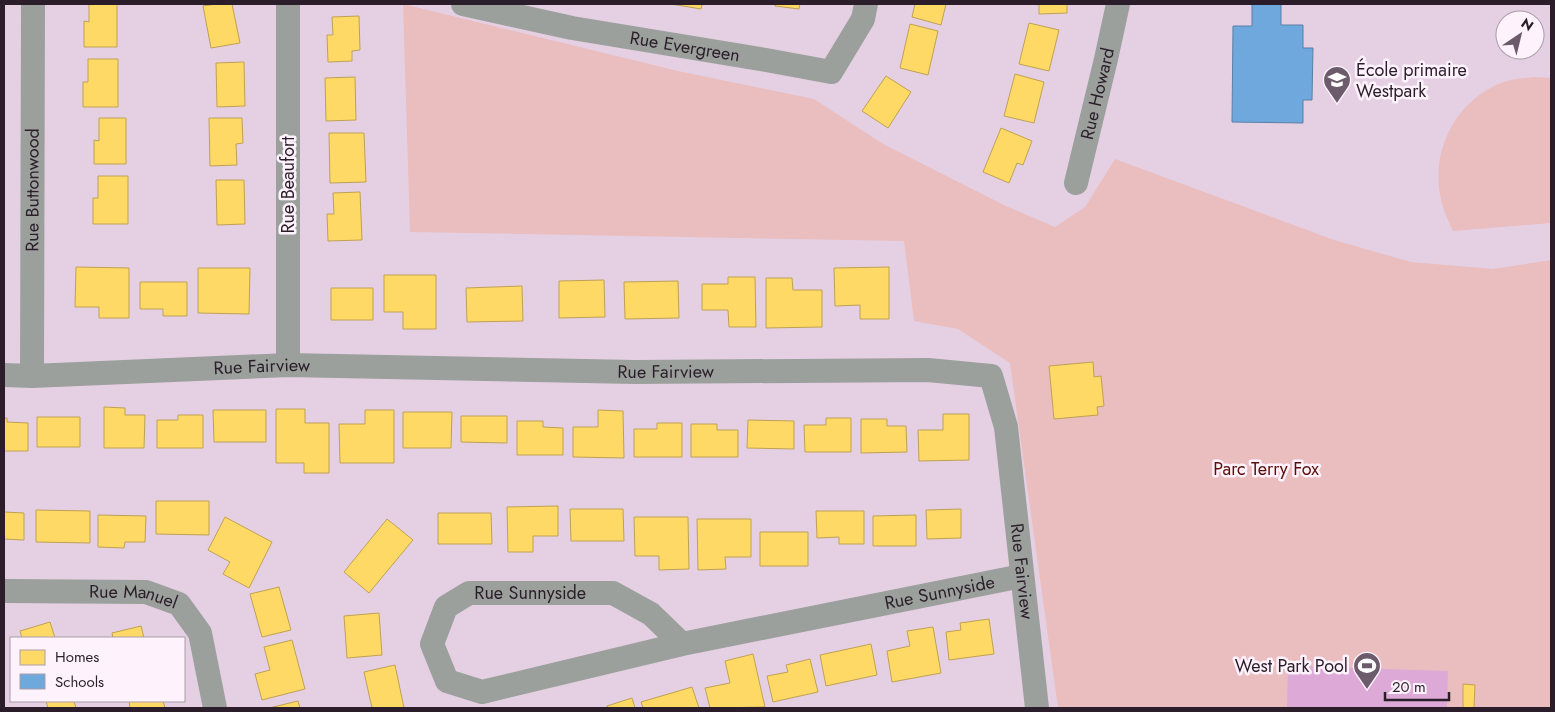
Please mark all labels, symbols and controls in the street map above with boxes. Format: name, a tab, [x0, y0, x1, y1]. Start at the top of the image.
north arrow	[1495, 10, 1545, 60]
text: N	[1517, 13, 1538, 36]
street label: Rue Evergreen	[628, 25, 742, 68]
street label: Rue Howard	[1074, 45, 1121, 142]
place label: École primaire Westpark	[1356, 57, 1467, 104]
school or university icon: École primaire Westpark	[1322, 65, 1352, 104]
street label: Rue Buttonwood	[19, 128, 46, 252]
street label: Rue Beaufort	[275, 136, 301, 234]
street label: Rue Fairview	[213, 352, 311, 381]
street label: Rue Fairview	[617, 358, 715, 385]
park label: Parc Terry Fox	[1213, 456, 1319, 482]
street label: Rue Fairview	[1004, 522, 1040, 622]
street label: Rue Sunnyside	[882, 569, 997, 616]
street label: Rue Manuel	[89, 579, 181, 615]
street label: Rue Sunnyside	[474, 580, 586, 606]
legend	[10, 637, 185, 702]
text: Homes	[55, 646, 99, 668]
sports icon: West Park Pool	[1352, 651, 1382, 690]
place label: West Park Pool	[1235, 653, 1348, 679]
scale bar	[1385, 670, 1449, 702]
text: Schools	[55, 671, 104, 693]
text: 20 m	[1392, 676, 1426, 698]

